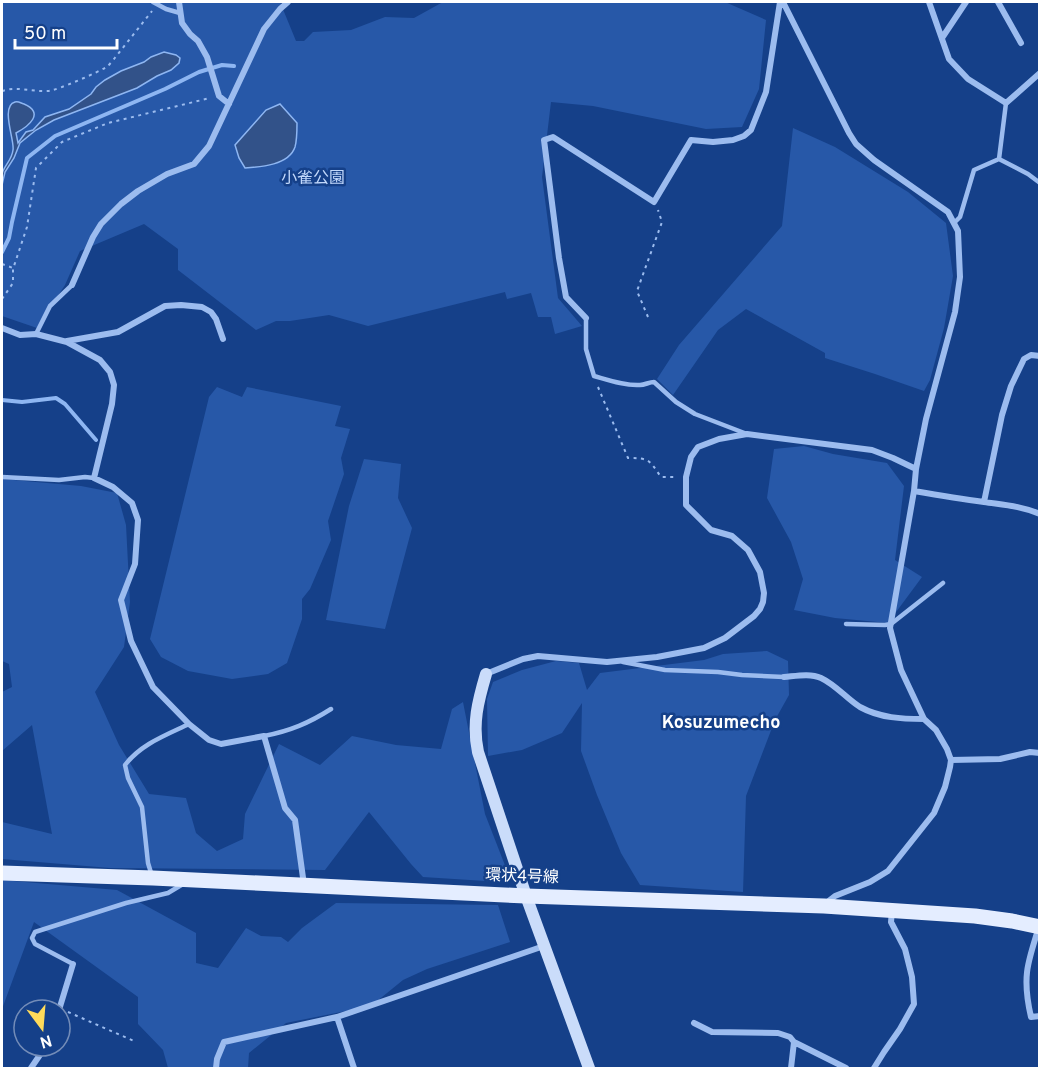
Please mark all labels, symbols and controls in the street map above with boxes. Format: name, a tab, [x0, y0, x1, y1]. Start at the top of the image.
scale bar	[15, 12, 117, 50]
text: 50 m	[24, 23, 66, 46]
park label: 小雀公園	[281, 169, 345, 189]
district label: Kosuzumecho	[662, 712, 780, 735]
street label: 環状4号線	[485, 866, 559, 888]
north arrow	[12, 998, 72, 1058]
text: N	[37, 1029, 54, 1052]

